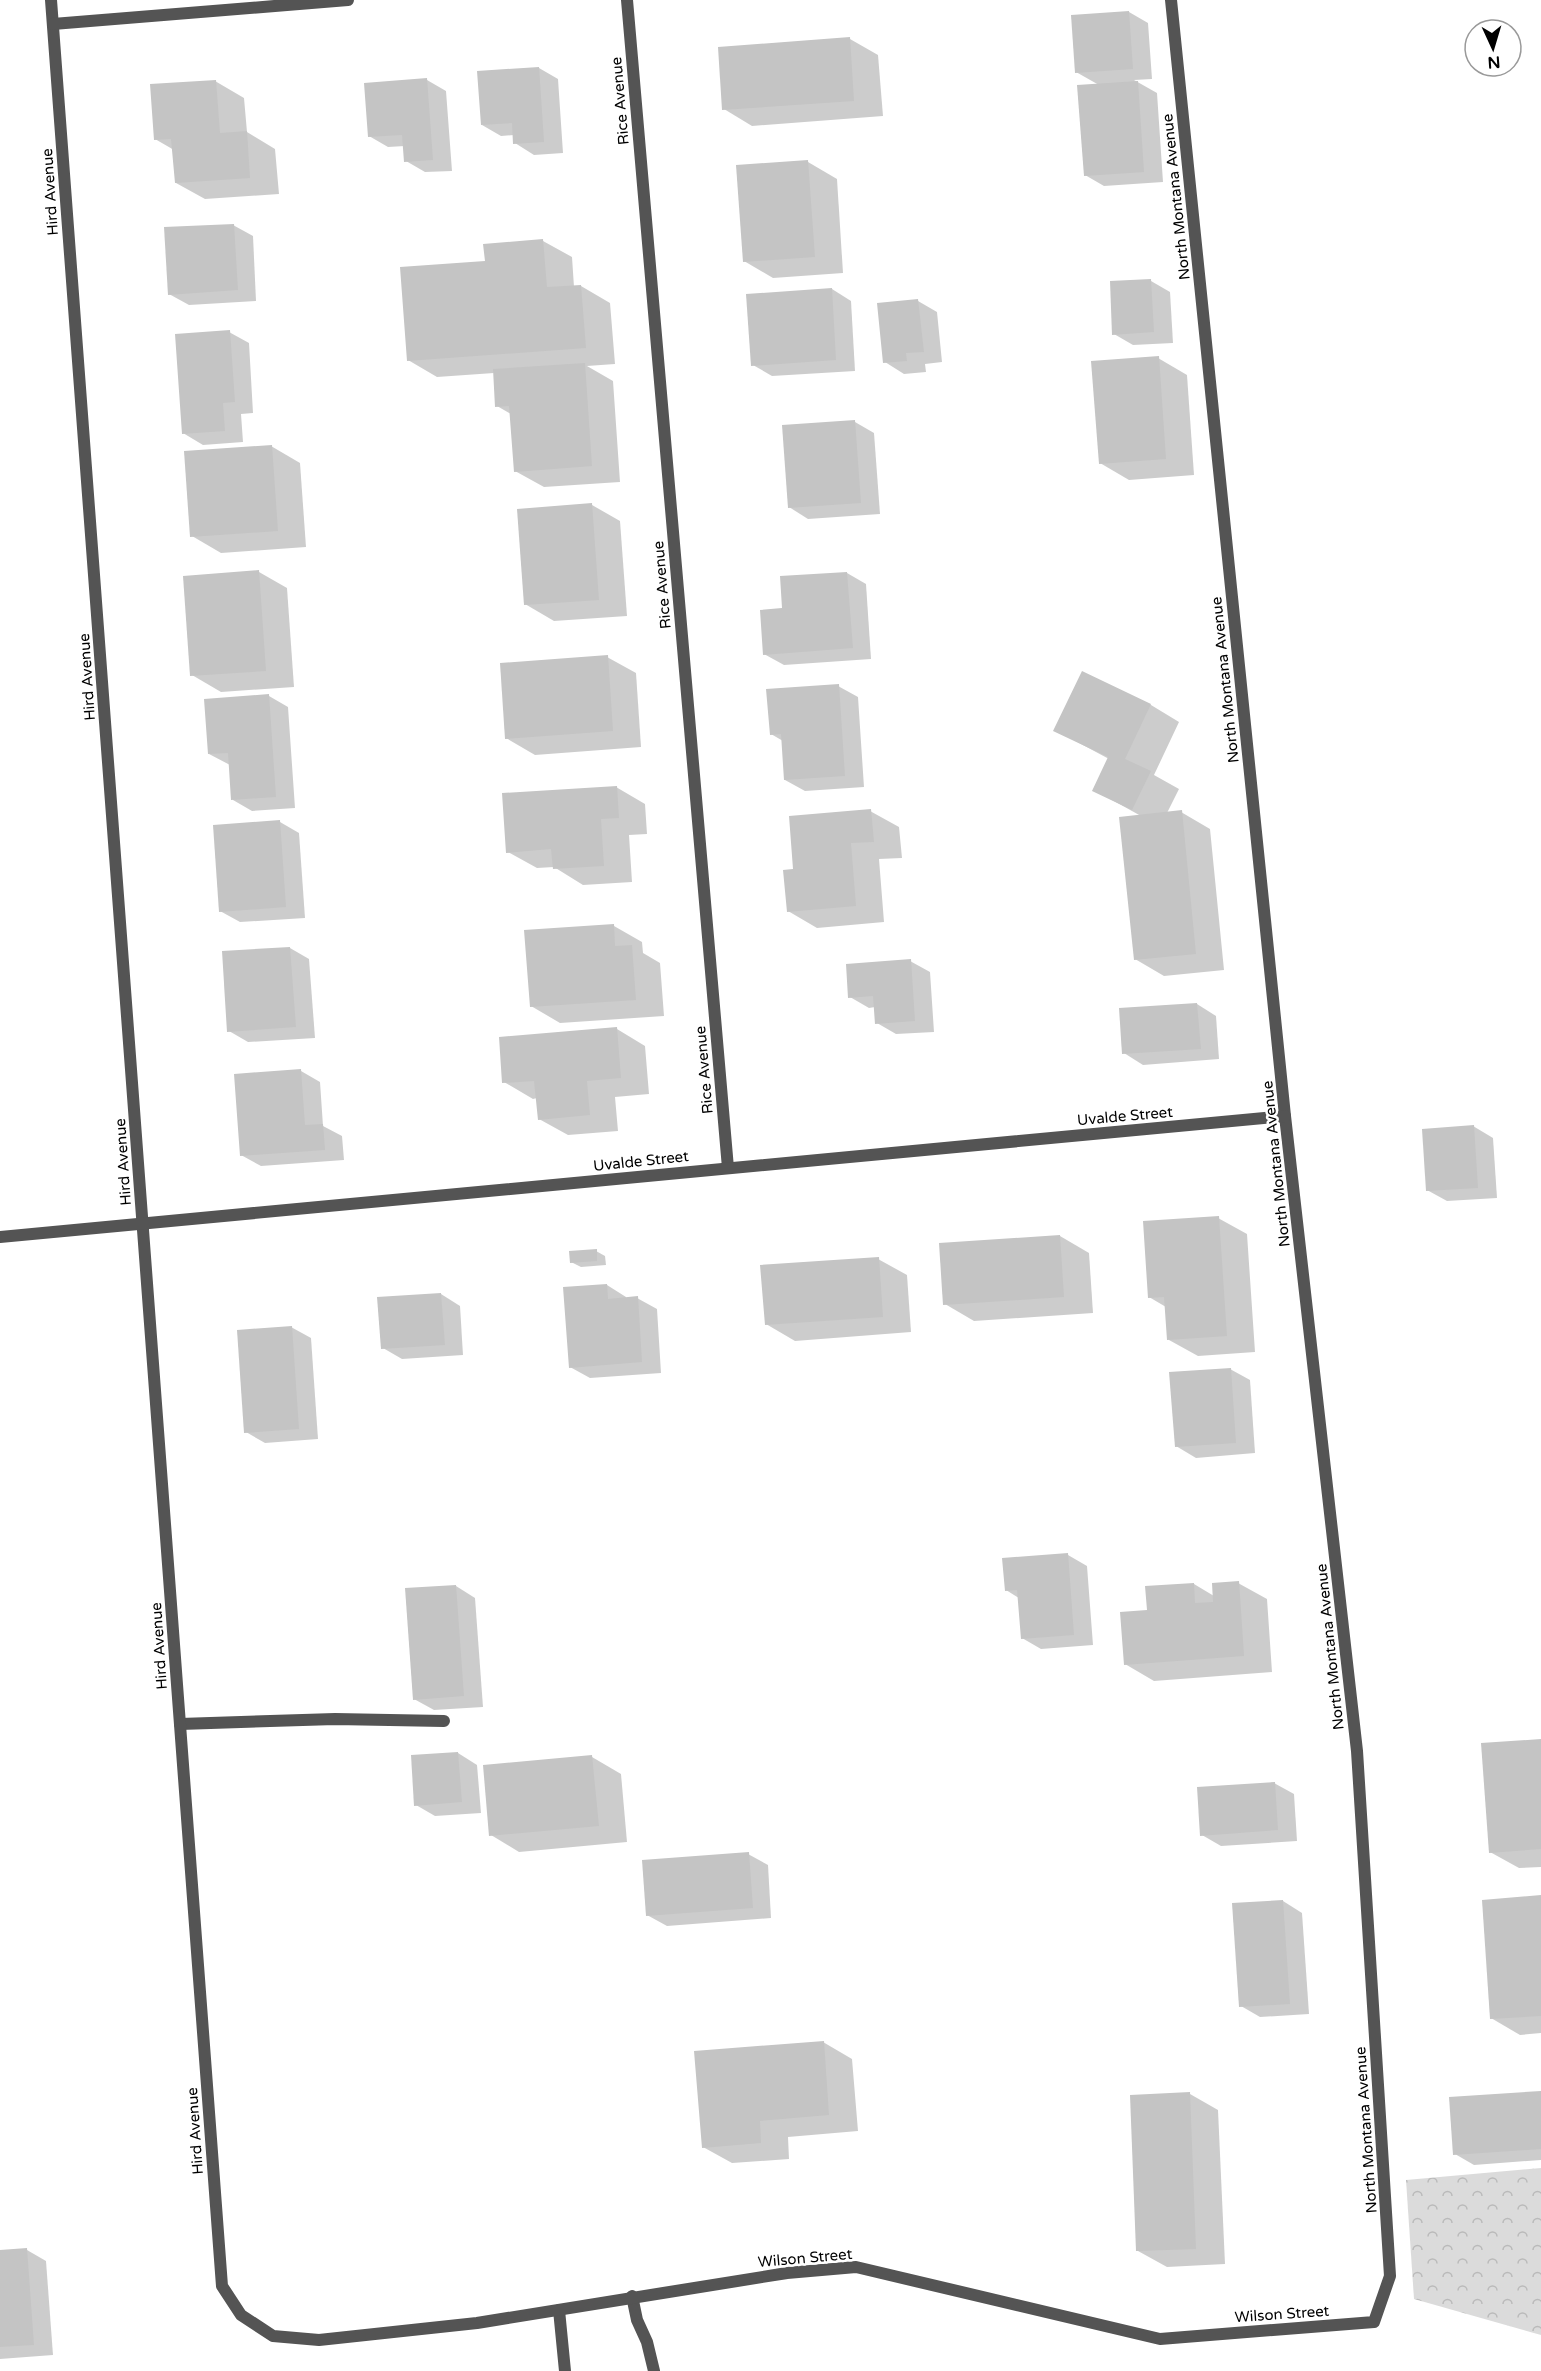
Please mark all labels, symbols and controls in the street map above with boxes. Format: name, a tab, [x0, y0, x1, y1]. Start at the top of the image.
north arrow	[1463, 18, 1523, 78]
text: N	[1487, 52, 1501, 72]
street label: Rice Avenue	[607, 56, 633, 146]
street label: North Montana Avenue	[1158, 113, 1194, 281]
street label: Hird Avenue	[38, 148, 62, 236]
street label: Rice Avenue	[649, 540, 675, 630]
street label: North Montana Avenue	[1207, 596, 1243, 764]
street label: Hird Avenue	[75, 633, 99, 721]
street label: Rice Avenue	[691, 1025, 717, 1115]
street label: North Montana Avenue	[1258, 1080, 1294, 1248]
street label: Uvalde Street	[1076, 1103, 1174, 1129]
street label: Hird Avenue	[111, 1118, 135, 1206]
street label: Uvalde Street	[592, 1147, 690, 1175]
street label: North Montana Avenue	[1312, 1563, 1348, 1731]
street label: Hird Avenue	[147, 1602, 171, 1690]
street label: North Montana Avenue	[1351, 2046, 1381, 2214]
street label: Hird Avenue	[183, 2087, 207, 2175]
street label: Wilson Street	[757, 2245, 853, 2271]
street label: Wilson Street	[1234, 2302, 1330, 2326]

